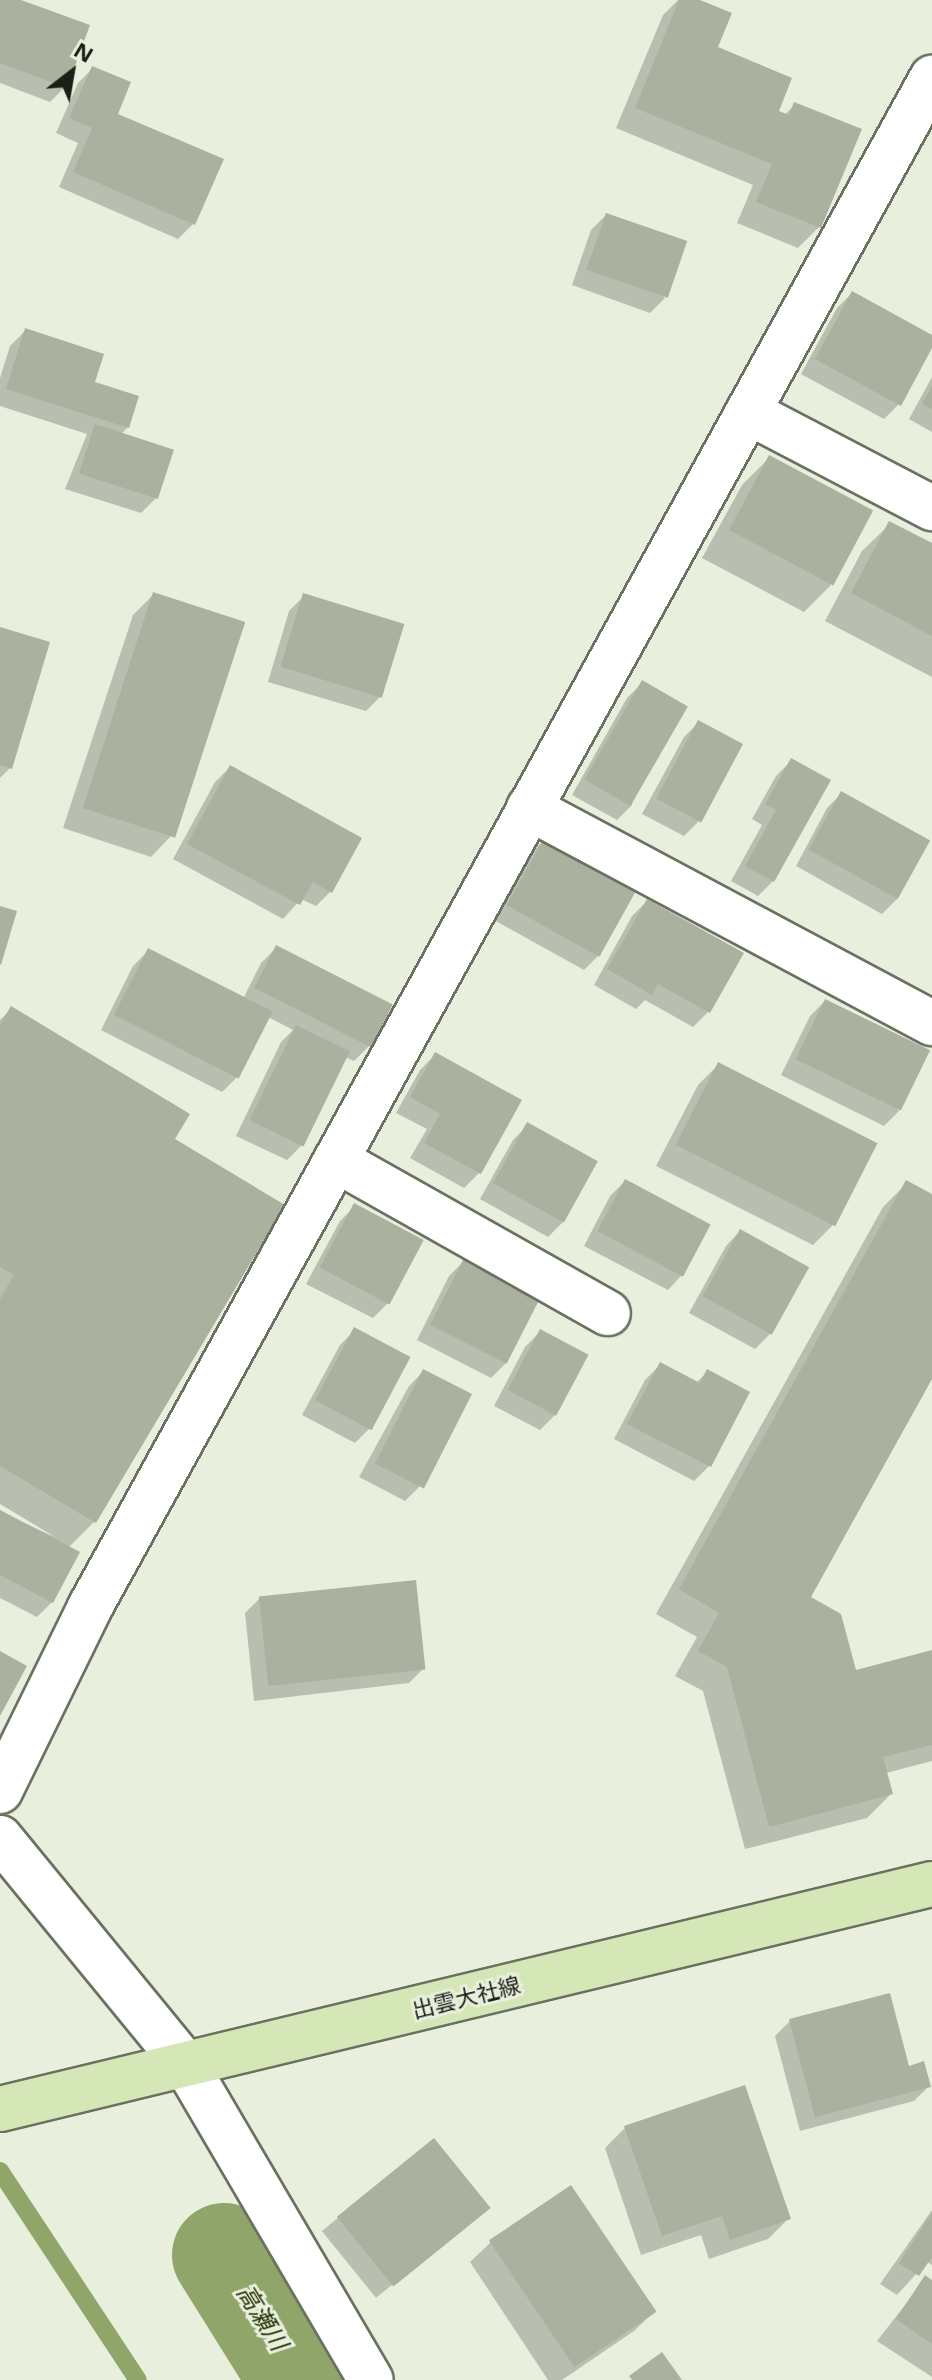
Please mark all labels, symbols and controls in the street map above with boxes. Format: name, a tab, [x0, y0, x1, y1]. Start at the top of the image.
north arrow	[32, 32, 112, 112]
text: N	[69, 34, 100, 69]
street label: 出雲大社線	[409, 1971, 523, 2023]
water label: 高瀬川	[232, 2279, 294, 2355]

